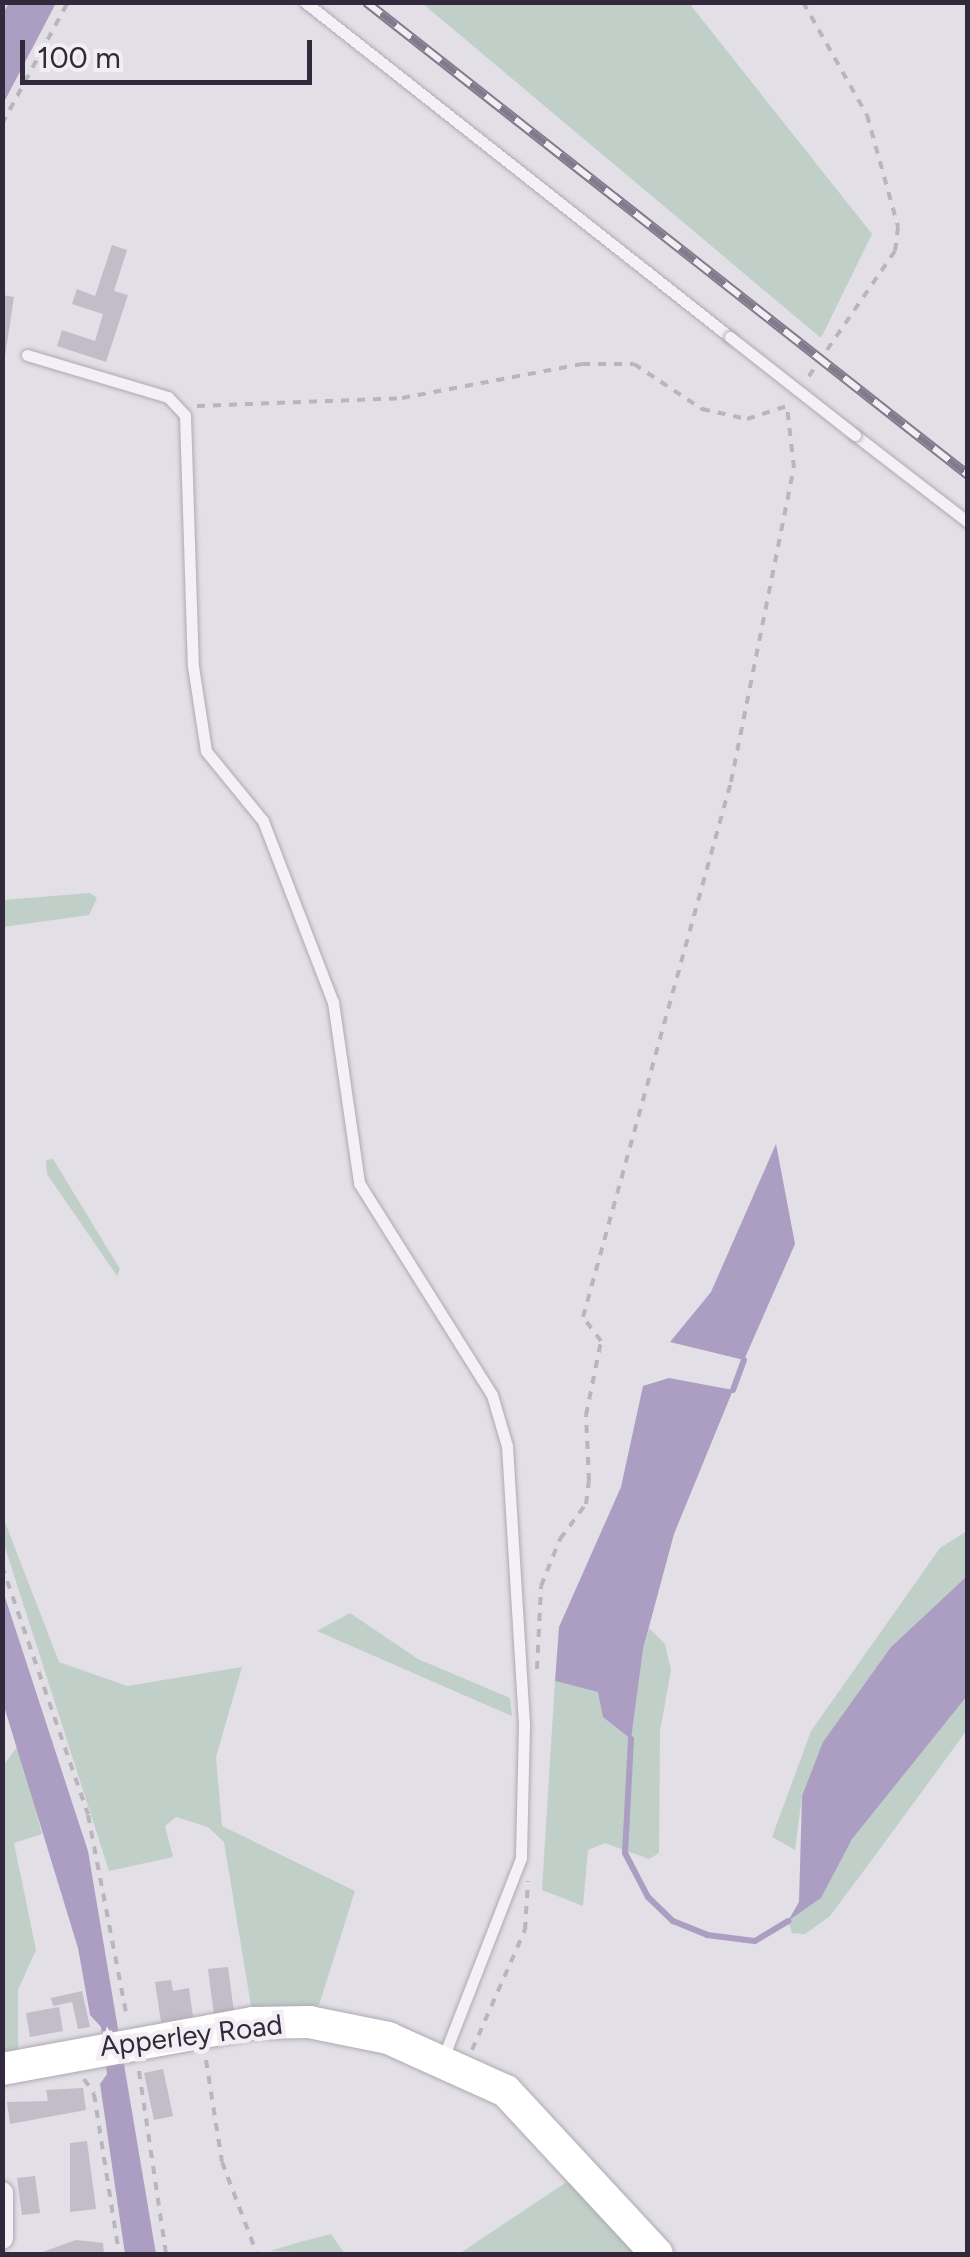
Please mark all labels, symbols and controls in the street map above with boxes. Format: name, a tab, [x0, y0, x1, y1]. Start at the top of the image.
scale bar	[25, 20, 318, 82]
text: 100 m	[37, 39, 121, 76]
street label: Apperley Road	[98, 2007, 284, 2063]

